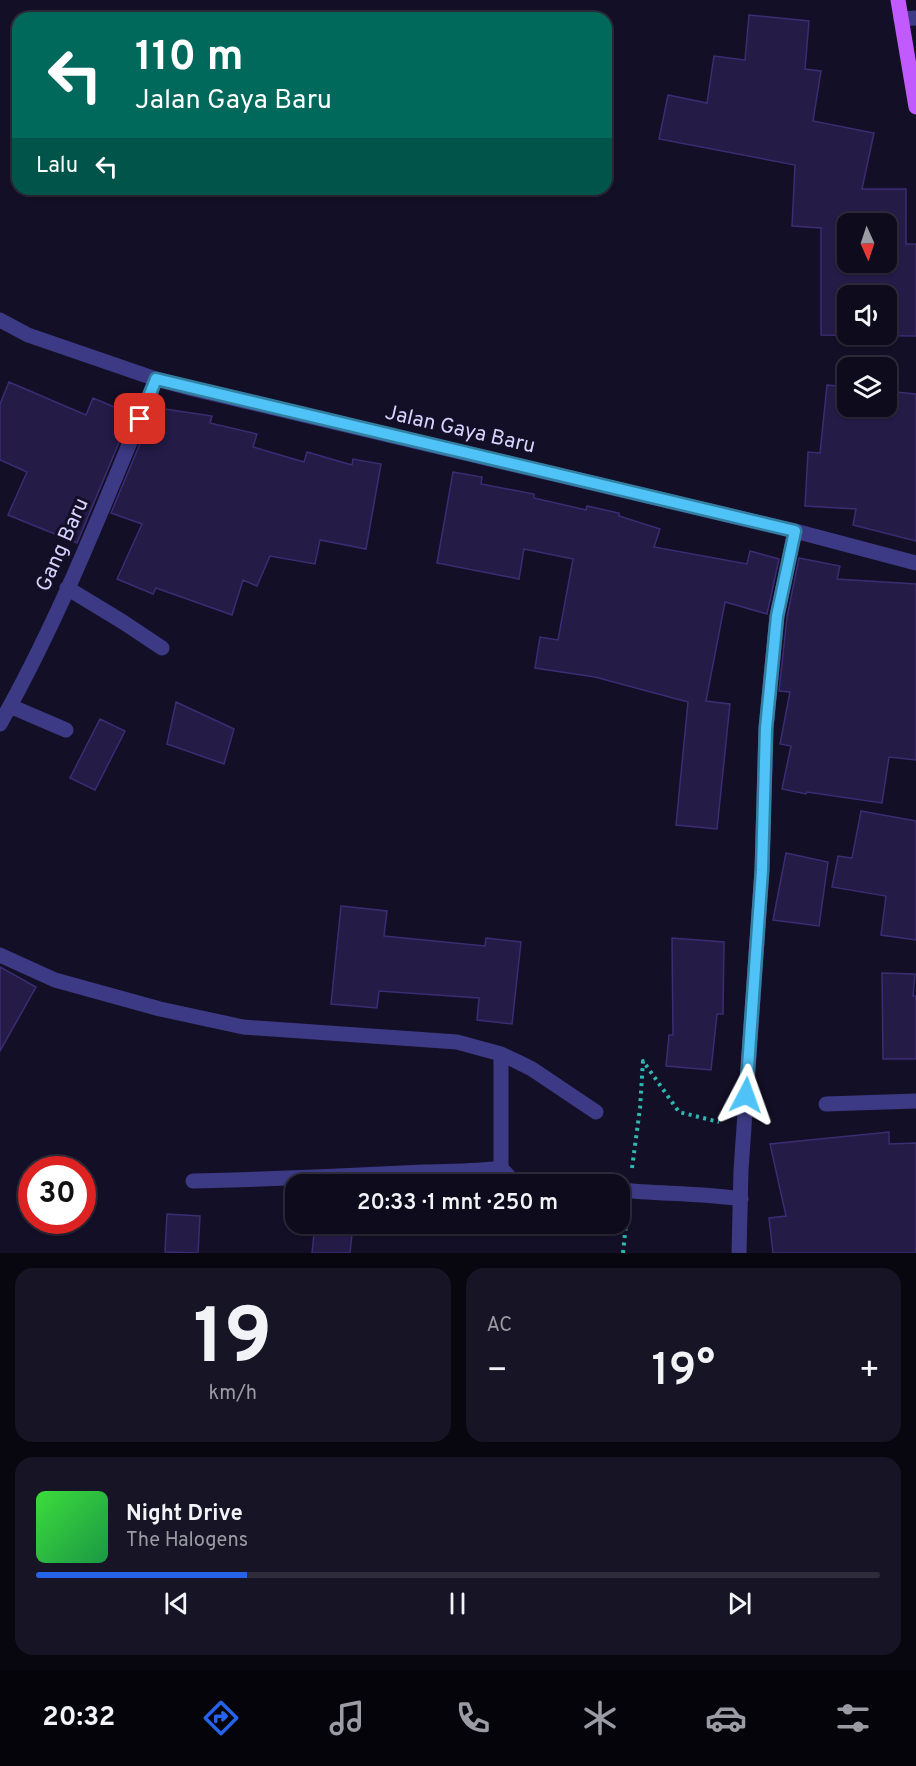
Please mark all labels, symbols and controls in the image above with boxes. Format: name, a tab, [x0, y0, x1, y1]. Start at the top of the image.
text: 110 m	[135, 32, 244, 85]
icon: left	[36, 36, 114, 114]
text: Jalan Gaya Baru	[135, 84, 332, 118]
icon: left	[90, 150, 123, 183]
text: Lalu	[36, 153, 78, 180]
north arrow	[837, 213, 897, 273]
map controls	[837, 213, 897, 417]
button: sound	[837, 285, 897, 345]
button: layers	[837, 357, 897, 417]
pin	[114, 393, 165, 444]
street label: Jalan Gaya Baru	[382, 400, 538, 460]
icon: arrive	[123, 402, 156, 435]
street label: Gang Baru	[30, 494, 96, 596]
position arrow	[714, 1063, 778, 1127]
speed limit sign: 30	[18, 1156, 96, 1234]
text: 20:33 · 1 mnt · 250 m	[357, 1190, 558, 1217]
text: 19	[193, 1292, 272, 1391]
text: AC	[487, 1313, 512, 1339]
text: 19°	[651, 1344, 715, 1401]
text: −	[487, 1351, 508, 1393]
text: +	[859, 1351, 880, 1393]
text: km/h	[208, 1381, 257, 1407]
text: Night Drive	[126, 1501, 243, 1528]
text: The Halogens	[126, 1528, 248, 1554]
icon: previous	[160, 1587, 193, 1620]
icon: pause	[441, 1587, 474, 1620]
icon: next	[723, 1587, 756, 1620]
icon: directions	[200, 1697, 242, 1739]
icon: music	[326, 1697, 368, 1739]
icon: phone	[452, 1697, 494, 1739]
icon: climate	[579, 1697, 621, 1739]
icon: car	[705, 1697, 747, 1739]
icon: filters	[832, 1697, 874, 1739]
text: 20:32	[42, 1701, 115, 1735]

